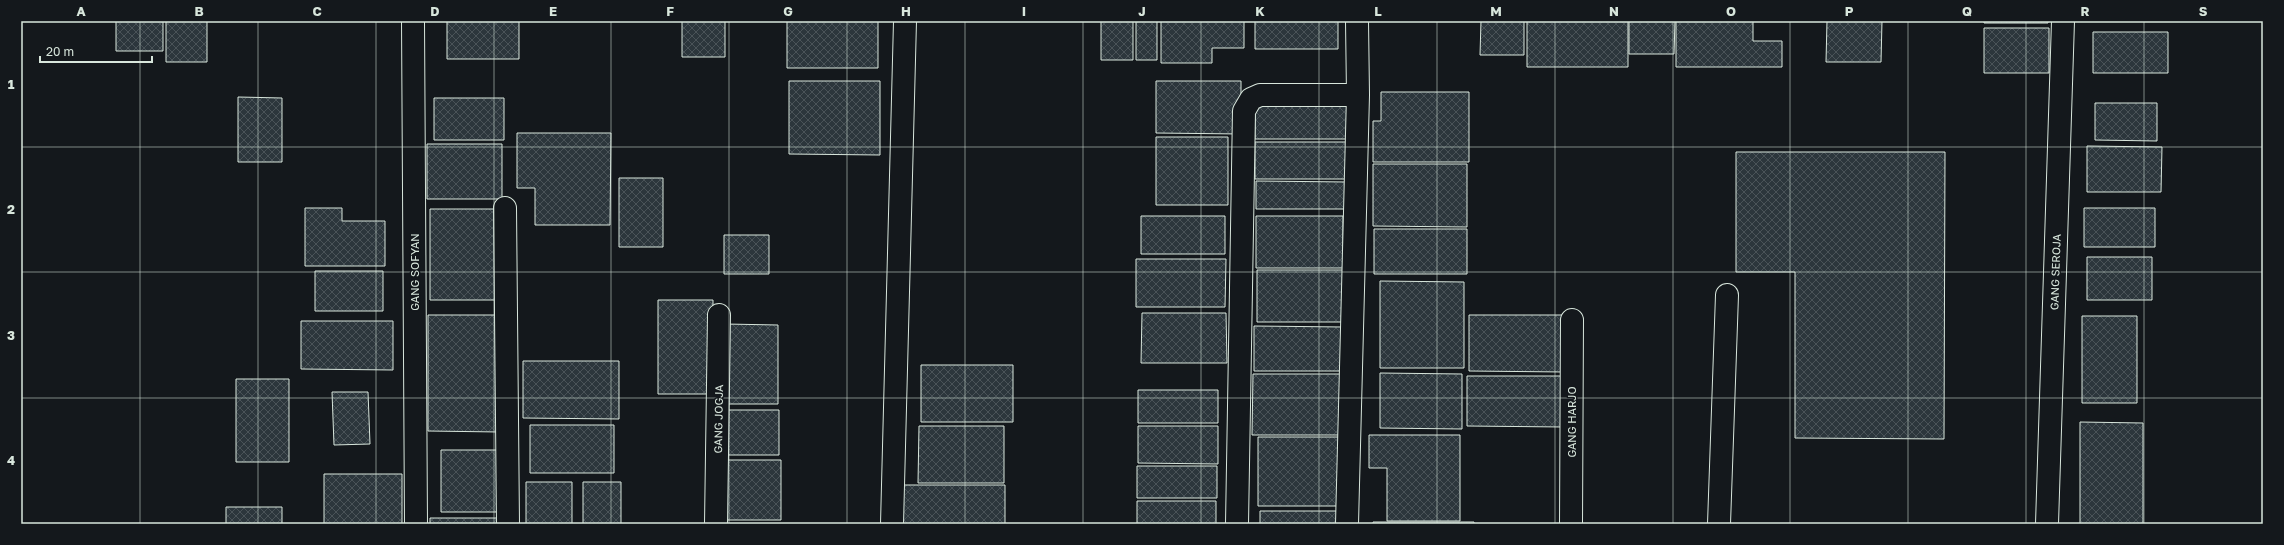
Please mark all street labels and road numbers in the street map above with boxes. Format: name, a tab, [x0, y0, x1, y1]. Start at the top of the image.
street label: GANG SOFYAN	[408, 233, 421, 311]
street label: GANG SEROJA	[2047, 233, 2063, 310]
street label: GANG JOGJA	[711, 384, 725, 454]
street label: GANG HARJO	[1565, 386, 1578, 458]

